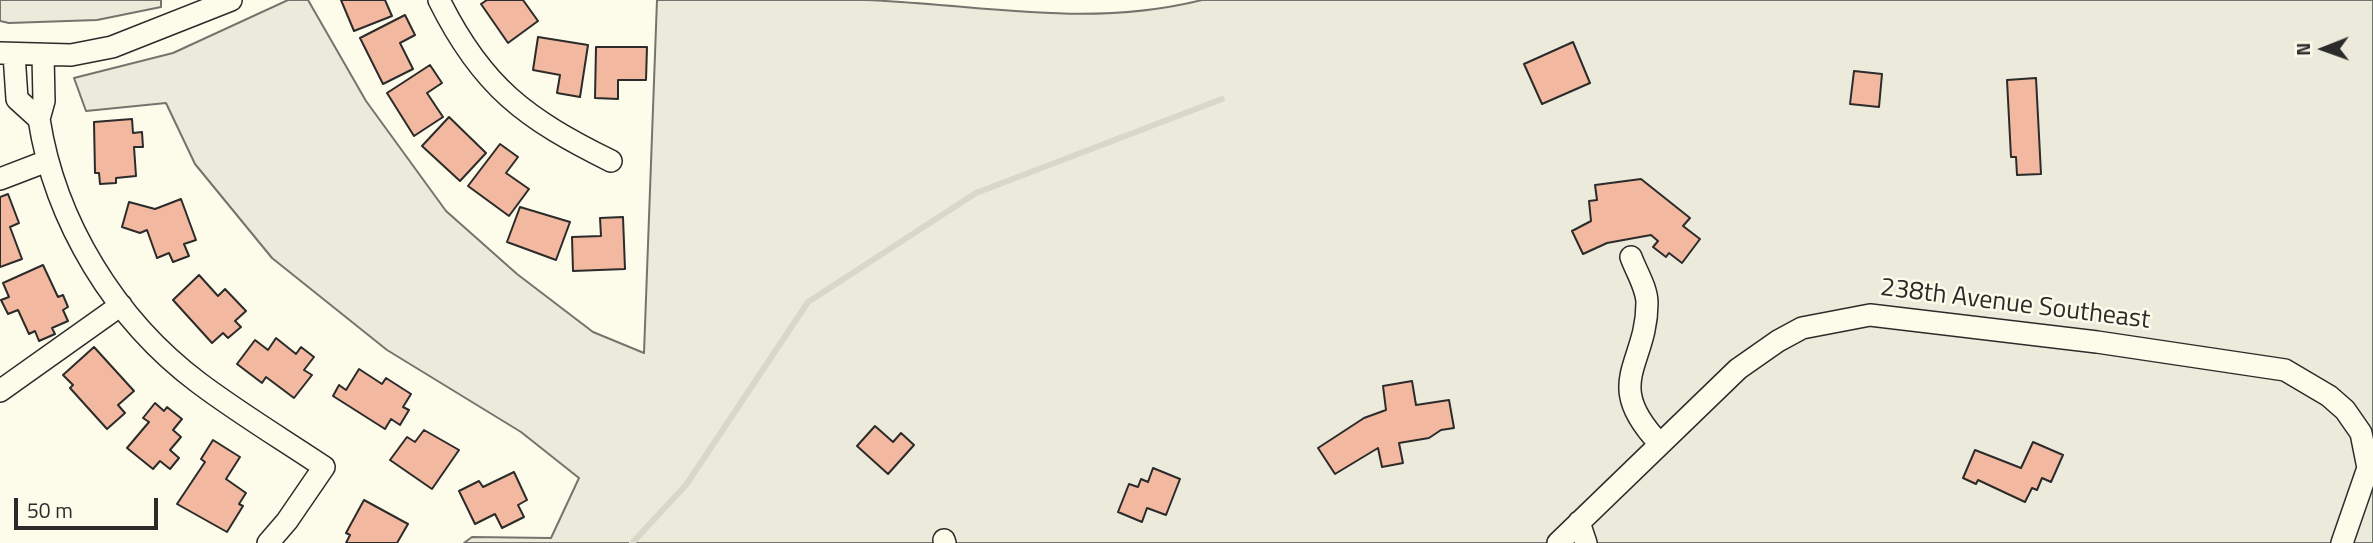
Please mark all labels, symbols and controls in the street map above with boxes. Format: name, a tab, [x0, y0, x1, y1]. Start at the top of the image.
north arrow	[2289, 14, 2359, 84]
text: N	[2288, 43, 2317, 56]
street label: 238th Avenue Southeast	[1878, 273, 2152, 337]
scale bar	[18, 484, 161, 528]
text: 50 m	[27, 494, 73, 526]

